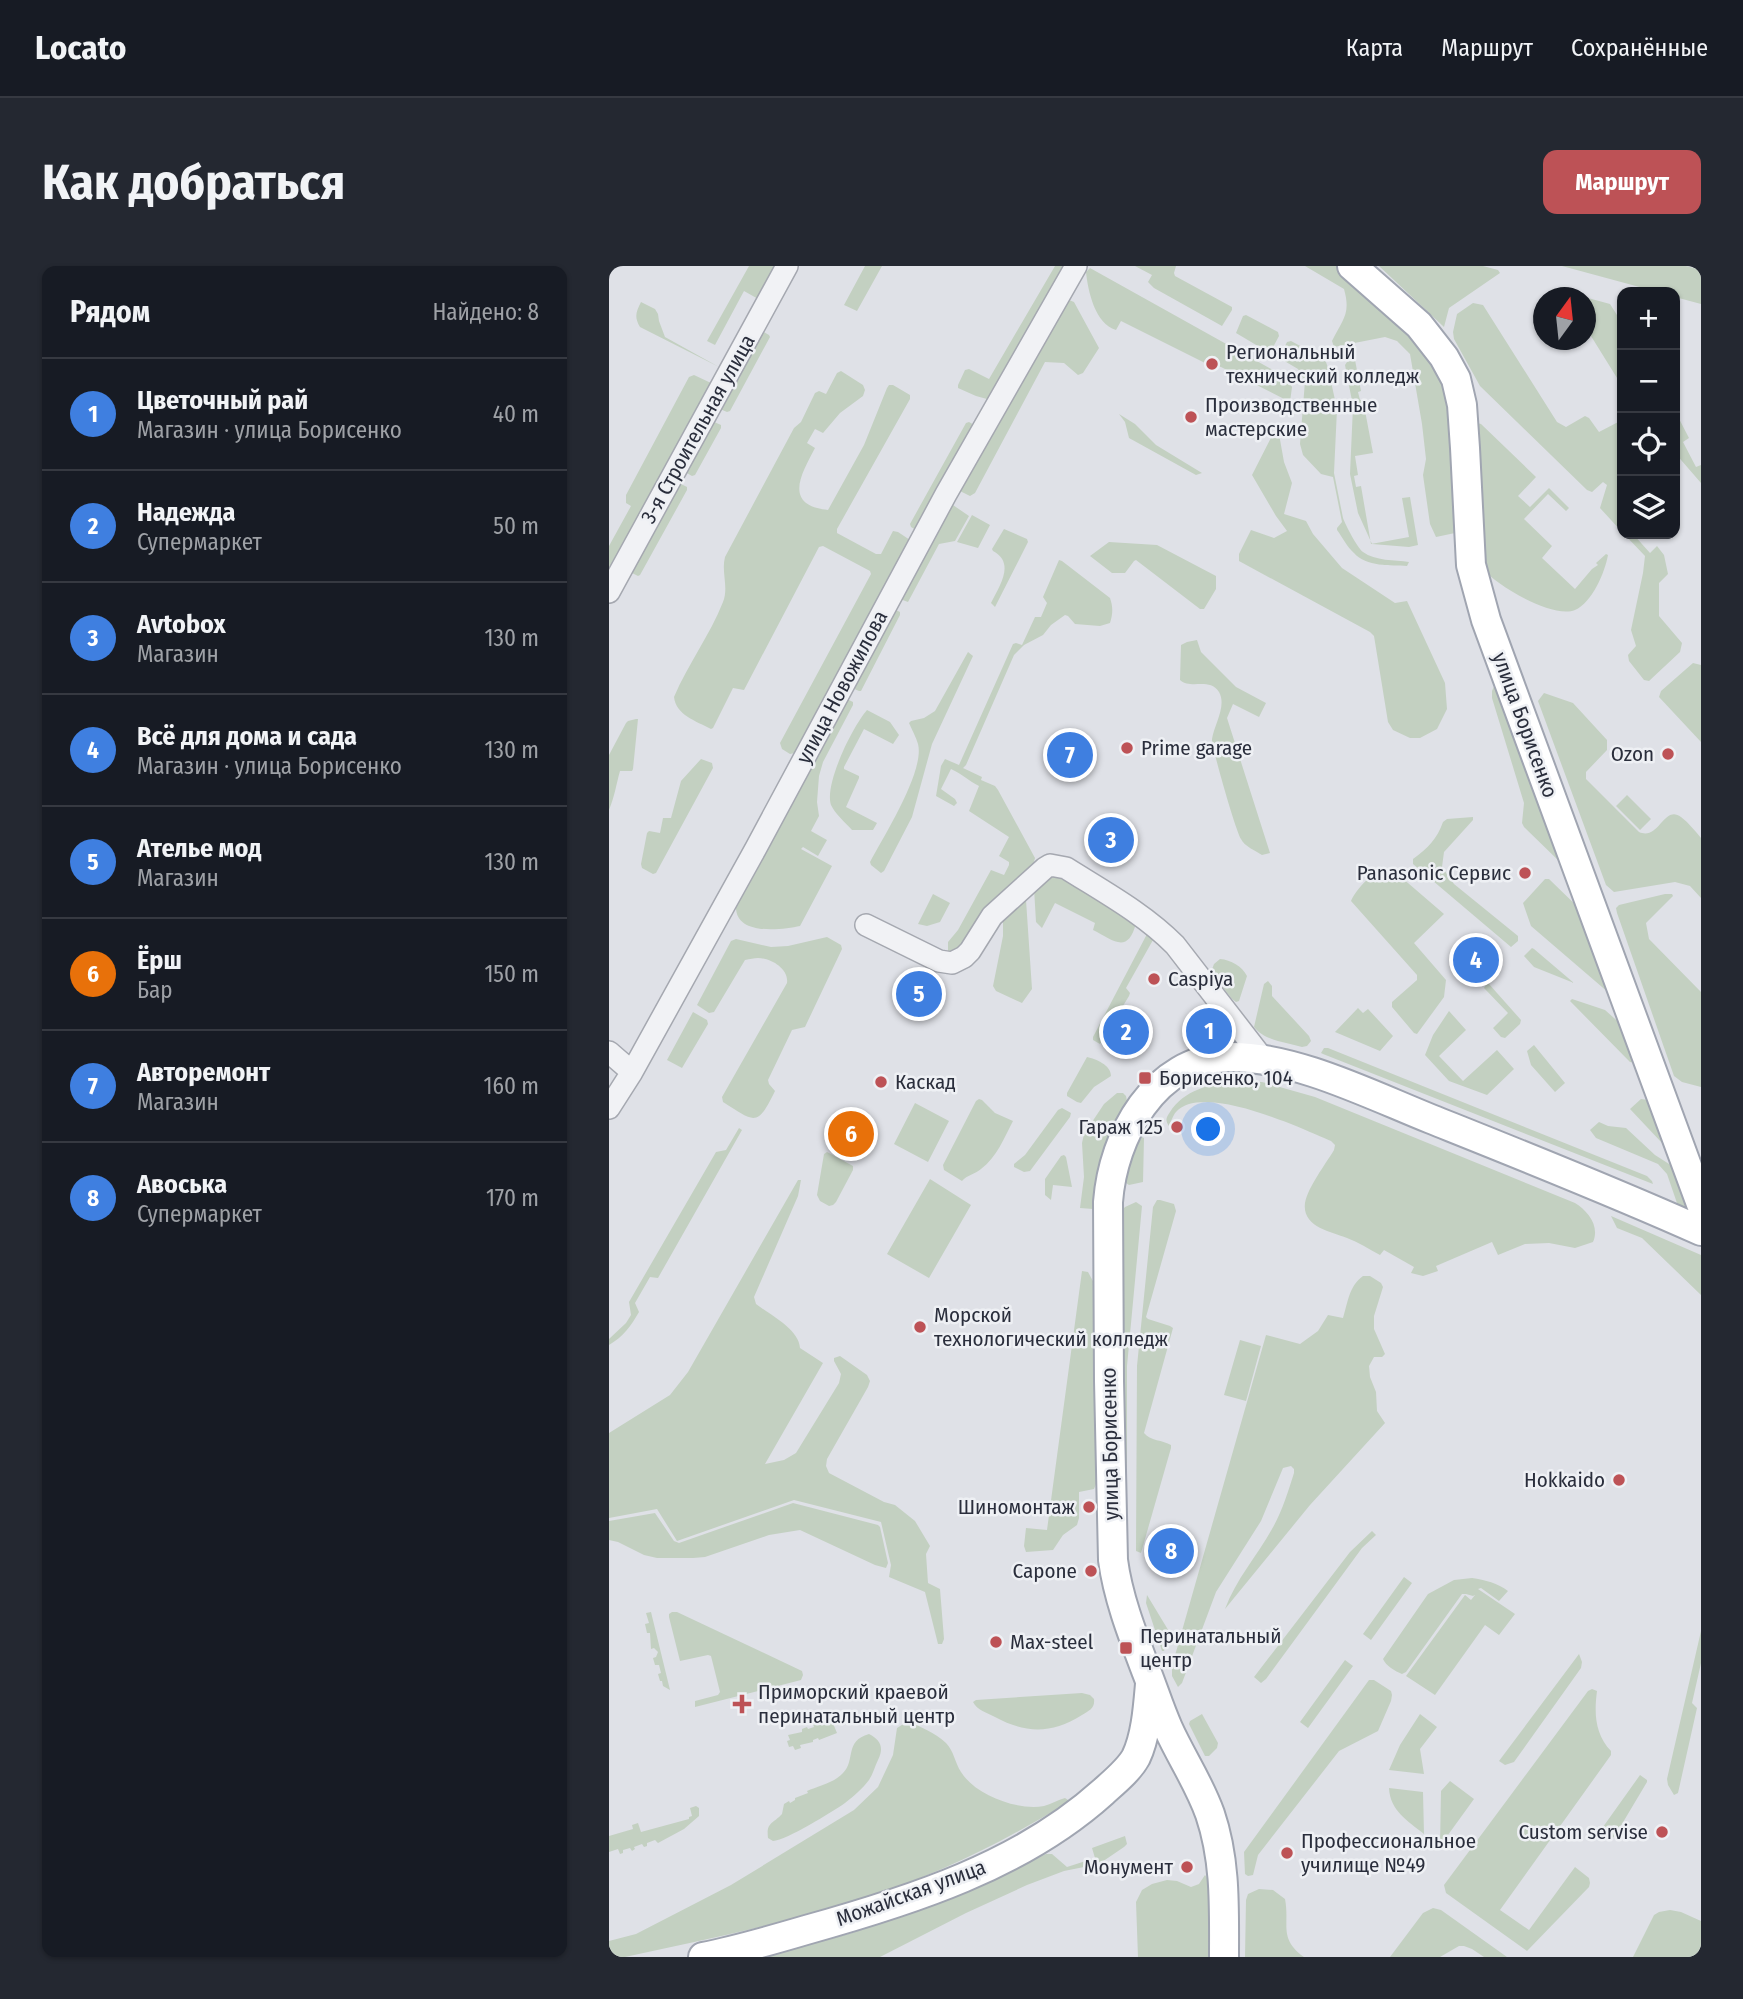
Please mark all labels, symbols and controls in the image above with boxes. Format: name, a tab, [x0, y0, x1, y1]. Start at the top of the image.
text: Locato	[35, 28, 126, 68]
text: Карта	[1346, 34, 1403, 62]
text: Маршрут	[1441, 34, 1533, 62]
text: Сохранённые	[1571, 34, 1708, 62]
button: Маршрут	[1543, 150, 1701, 214]
text: Как добраться	[42, 153, 345, 212]
north arrow	[1533, 287, 1596, 350]
map controls	[1617, 287, 1680, 539]
button: +	[1617, 287, 1680, 350]
text: Рядом	[70, 294, 150, 330]
text: Найдено: 8	[432, 298, 539, 326]
street label: 3-я Строительная улица	[635, 330, 761, 528]
place label: Региональный технический колледж	[1226, 339, 1420, 389]
button: −	[1617, 350, 1680, 413]
marker: Региональный технический колледж	[1204, 356, 1220, 372]
text: Цветочный рай	[137, 385, 308, 416]
place label: Производственные мастерские	[1205, 392, 1377, 442]
text: 1	[88, 400, 98, 428]
text: 40 m	[493, 400, 539, 428]
marker: Производственные мастерские	[1183, 409, 1199, 425]
button: locate	[1617, 413, 1680, 476]
text: Магазин · улица Борисенко	[137, 416, 402, 444]
button: layers	[1617, 476, 1680, 539]
text: Надежда	[137, 497, 235, 528]
text: 2	[88, 512, 98, 540]
text: 50 m	[493, 512, 539, 540]
text: Супермаркет	[137, 528, 262, 556]
street label: улица Новожилова	[791, 606, 893, 768]
text: Avtobox	[137, 609, 226, 640]
text: 3	[88, 624, 98, 652]
text: 130 m	[485, 624, 539, 652]
text: Магазин	[137, 640, 219, 668]
street label: улица Борисенко	[1487, 649, 1563, 801]
text: Всё для дома и сада	[137, 721, 357, 752]
pin: 7	[1047, 729, 1093, 781]
place label: Prime garage	[1141, 735, 1252, 761]
text: 4	[87, 736, 99, 764]
text: 130 m	[485, 736, 539, 764]
marker: Prime garage	[1119, 740, 1135, 756]
place label: Ozon	[1611, 741, 1654, 767]
marker: Ozon	[1660, 746, 1676, 762]
text: Магазин · улица Борисенко	[137, 752, 402, 780]
pin: 3	[1088, 814, 1134, 866]
text: Ателье мод	[137, 833, 261, 864]
text: 5	[87, 848, 99, 876]
text: 130 m	[485, 848, 539, 876]
place label: Panasonic Сервис	[1357, 860, 1511, 886]
text: Магазин	[137, 864, 219, 892]
marker: Panasonic Сервис	[1517, 865, 1533, 881]
pin: 4	[1453, 934, 1499, 986]
text: Ёрш	[137, 945, 182, 976]
text: 6	[87, 960, 99, 988]
text: 150 m	[484, 960, 539, 988]
place label: Caspiya	[1168, 966, 1233, 992]
pin: 5	[896, 968, 942, 1020]
marker: Caspiya	[1146, 971, 1162, 987]
text: Бар	[137, 976, 173, 1004]
pin: 1	[1186, 1005, 1232, 1057]
pin: 2	[1103, 1006, 1149, 1058]
text: Авторемонт	[137, 1057, 270, 1088]
place label: Борисенко, 104	[1159, 1065, 1293, 1091]
place label: Каскад	[895, 1069, 956, 1095]
marker: Борисенко, 104	[1137, 1070, 1153, 1086]
text: 7	[88, 1072, 98, 1100]
text: 160 m	[484, 1072, 539, 1100]
marker: Каскад	[873, 1074, 889, 1090]
text: Магазин	[137, 1088, 219, 1116]
pin: 6	[828, 1108, 874, 1160]
your location	[1191, 1112, 1225, 1146]
place label: Гараж 125	[1078, 1114, 1163, 1140]
marker: Гараж 125	[1169, 1119, 1185, 1135]
text: Авоська	[137, 1169, 227, 1200]
text: 8	[87, 1184, 99, 1212]
text: 170 m	[486, 1184, 539, 1212]
text: Супермаркет	[137, 1200, 262, 1228]
place label: Морской технологический колледж	[934, 1302, 1169, 1352]
marker: Морской технологический колледж	[912, 1319, 928, 1335]
street label: улица Борисенко	[1096, 1367, 1124, 1521]
place label: Hokkaido	[1524, 1467, 1605, 1493]
marker: Hokkaido	[1611, 1472, 1627, 1488]
place label: Шиномонтаж	[958, 1494, 1076, 1520]
marker: Шиномонтаж	[1081, 1499, 1097, 1515]
pin: 8	[1148, 1525, 1194, 1577]
place label: Capone	[1013, 1558, 1077, 1584]
marker: Capone	[1083, 1563, 1099, 1579]
place label: Перинатальный центр	[1140, 1623, 1282, 1673]
place label: Max-steel	[1010, 1629, 1094, 1655]
marker: Max-steel	[988, 1634, 1004, 1650]
marker: Перинатальный центр	[1118, 1640, 1134, 1656]
place label: Приморский краевой перинатальный центр	[758, 1679, 955, 1729]
marker: Приморский краевой перинатальный центр	[732, 1694, 752, 1714]
place label: Custom servise	[1518, 1819, 1648, 1845]
marker: Custom servise	[1654, 1824, 1670, 1840]
place label: Профессиональное училище №49	[1301, 1828, 1476, 1878]
marker: Профессиональное училище №49	[1279, 1845, 1295, 1861]
street label: Можайская улица	[833, 1854, 989, 1932]
place label: Монумент	[1084, 1854, 1173, 1880]
marker: Монумент	[1179, 1859, 1195, 1875]

